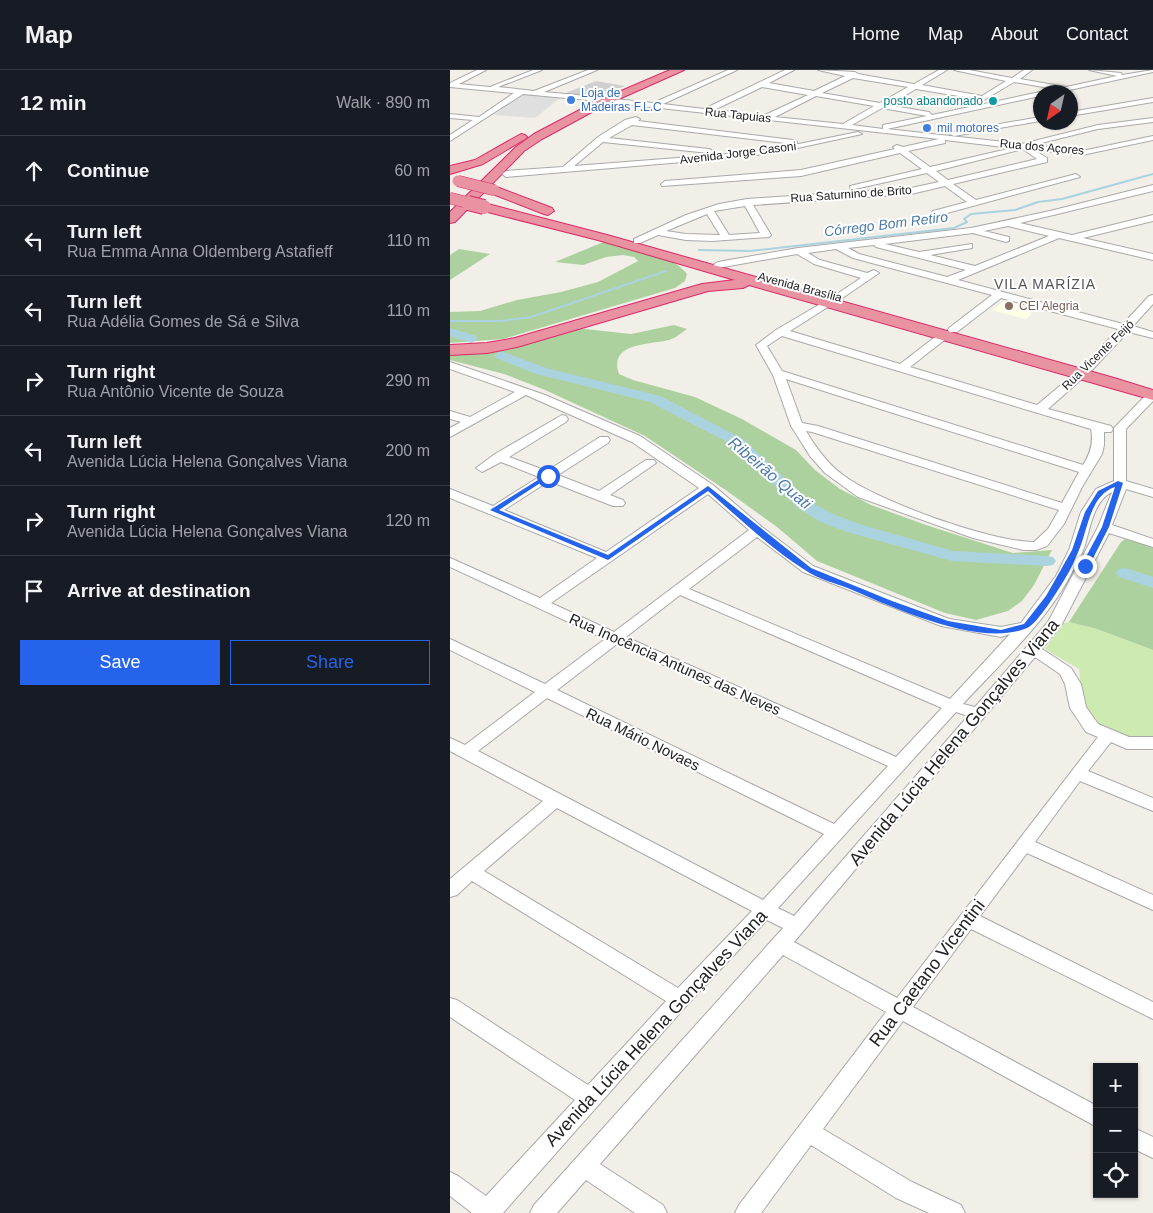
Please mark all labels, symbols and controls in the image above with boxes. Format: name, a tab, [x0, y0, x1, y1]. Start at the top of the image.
text: Map	[25, 21, 73, 48]
text: Home	[852, 24, 900, 44]
text: Map	[928, 24, 963, 44]
text: About	[991, 24, 1038, 44]
text: Contact	[1066, 24, 1128, 44]
north arrow	[1033, 85, 1078, 130]
place label: Loja de Madeiras F.L.C	[581, 86, 662, 114]
text: 12 min	[20, 91, 87, 114]
text: Walk · 890 m	[336, 94, 430, 111]
marker: Loja de Madeiras F.L.C	[565, 94, 577, 106]
place label: posto abandonado	[884, 94, 983, 108]
marker: posto abandonado	[987, 95, 999, 107]
street label: Rua Tapuias	[704, 105, 772, 125]
place label: mil motores	[937, 121, 999, 135]
marker: mil motores	[921, 122, 933, 134]
street label: Rua dos Açores	[999, 136, 1085, 158]
street label: Avenida Jorge Casoni	[679, 139, 797, 167]
icon: ahead	[20, 157, 48, 185]
text: Continue	[67, 160, 149, 181]
text: 60 m	[394, 162, 430, 179]
street label: Rua Saturnino de Brito	[790, 183, 912, 205]
water label: Córrego Bom Retiro	[823, 208, 949, 240]
text: Turn left	[67, 221, 142, 242]
icon: left	[20, 227, 48, 255]
text: 110 m	[387, 232, 430, 249]
text: Rua Emma Anna Oldemberg Astafieff	[67, 243, 333, 260]
street label: Avenida Brasília	[756, 269, 844, 305]
district label: VILA MARÍZIA	[994, 276, 1096, 292]
text: Turn left	[67, 291, 142, 312]
icon: left	[20, 297, 48, 325]
place label: CEI Alegria	[1019, 299, 1079, 313]
marker: CEI Alegria	[1003, 300, 1015, 312]
text: 110 m	[387, 302, 430, 319]
text: Rua Adélia Gomes de Sá e Silva	[67, 313, 299, 330]
street label: Rua Vicente Feijó	[1059, 317, 1137, 393]
text: Turn right	[67, 361, 155, 382]
icon: right	[20, 367, 48, 395]
text: 290 m	[386, 372, 430, 389]
text: Rua Antônio Vicente de Souza	[67, 383, 284, 400]
text: Turn left	[67, 431, 142, 452]
water label: Ribeirão Quati	[725, 434, 815, 513]
icon: left	[20, 437, 48, 465]
text: 200 m	[386, 442, 430, 459]
text: Avenida Lúcia Helena Gonçalves Viana	[67, 453, 348, 470]
route start	[537, 465, 560, 488]
text: Turn right	[67, 501, 155, 522]
icon: right	[20, 507, 48, 535]
text: 120 m	[386, 512, 430, 529]
text: Avenida Lúcia Helena Gonçalves Viana	[67, 523, 348, 540]
route end	[1074, 555, 1097, 578]
icon: arrive	[20, 577, 48, 605]
text: Arrive at destination	[67, 580, 251, 601]
street label: Rua Inocência Antunes das Neves	[567, 610, 783, 718]
street label: Avenida Lúcia Helena Gonçalves Viana	[845, 614, 1064, 869]
button: Save	[20, 640, 220, 685]
button: Share	[230, 640, 430, 685]
street label: Rua Mário Novaes	[583, 704, 703, 774]
street label: Rua Caetano Vicentini	[865, 896, 989, 1050]
street label: Avenida Lúcia Helena Gonçalves Viana	[541, 905, 772, 1150]
map controls	[1093, 1063, 1138, 1198]
button: +	[1093, 1063, 1138, 1108]
button: −	[1093, 1108, 1138, 1153]
button: locate	[1093, 1153, 1138, 1198]

